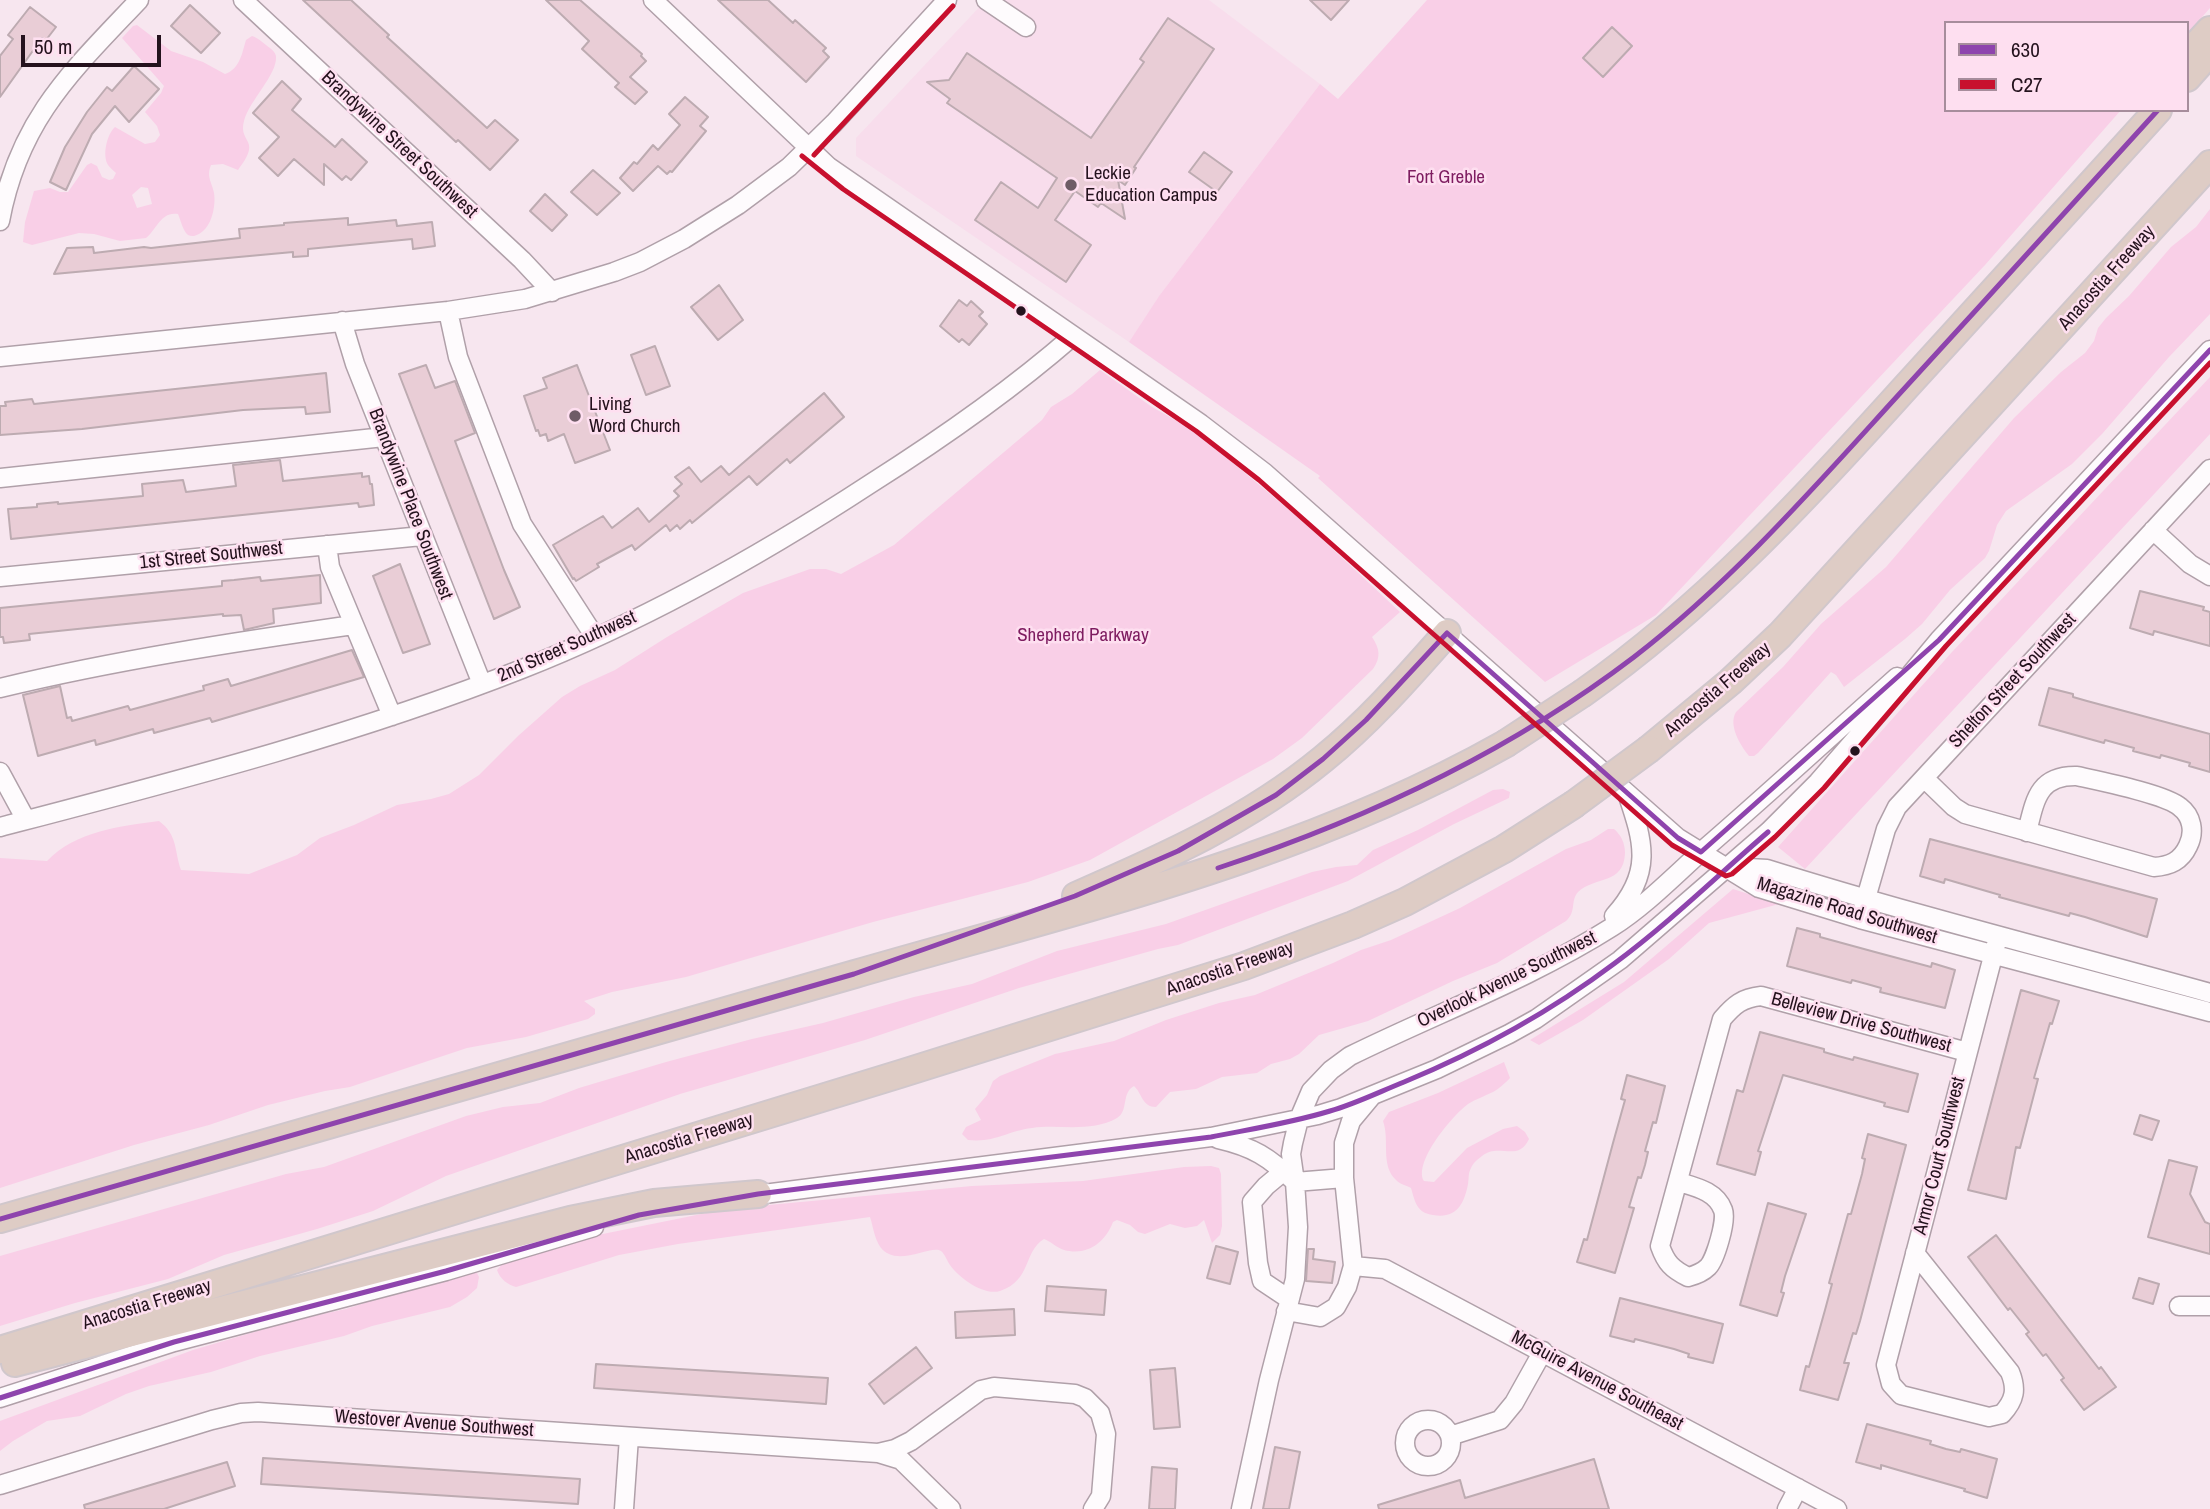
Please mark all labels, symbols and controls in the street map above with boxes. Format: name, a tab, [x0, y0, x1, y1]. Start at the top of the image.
scale bar	[24, 21, 164, 65]
legend	[1944, 21, 2189, 112]
text: 50 m	[34, 32, 72, 61]
text: 630	[2011, 35, 2040, 64]
street label: Brandywine Street Southwest	[316, 67, 482, 223]
text: C27	[2011, 70, 2043, 99]
place label: Leckie Education Campus	[1085, 163, 1218, 207]
park label: Fort Greble	[1407, 167, 1485, 189]
marker: Leckie Education Campus	[1063, 177, 1079, 193]
street label: Anacostia Freeway	[2054, 221, 2160, 335]
unlabelled marker	[1014, 304, 1028, 318]
place label: Living Word Church	[589, 394, 681, 438]
street label: Brandywine Place Southwest	[363, 405, 457, 603]
marker: Living Word Church	[567, 408, 583, 424]
street label: 1st Street Southwest	[138, 537, 284, 575]
street label: 2nd Street Southwest	[494, 606, 640, 688]
street label: Shelton Street Southwest	[1945, 609, 2081, 753]
park label: Shepherd Parkway	[1017, 625, 1149, 647]
street label: Anacostia Freeway	[1660, 638, 1776, 742]
unlabelled marker	[1848, 744, 1862, 758]
street label: Magazine Road Southwest	[1754, 873, 1940, 949]
street label: Overlook Avenue Southwest	[1414, 927, 1600, 1033]
street label: Anacostia Freeway	[1163, 937, 1297, 1001]
street label: Belleview Drive Southwest	[1769, 988, 1953, 1058]
street label: Armor Court Southwest	[1909, 1075, 1971, 1237]
street label: Anacostia Freeway	[622, 1109, 756, 1169]
street label: Anacostia Freeway	[80, 1275, 214, 1335]
street label: McGuire Avenue Southeast	[1507, 1326, 1687, 1436]
street label: Westover Avenue Southwest	[334, 1406, 534, 1442]

